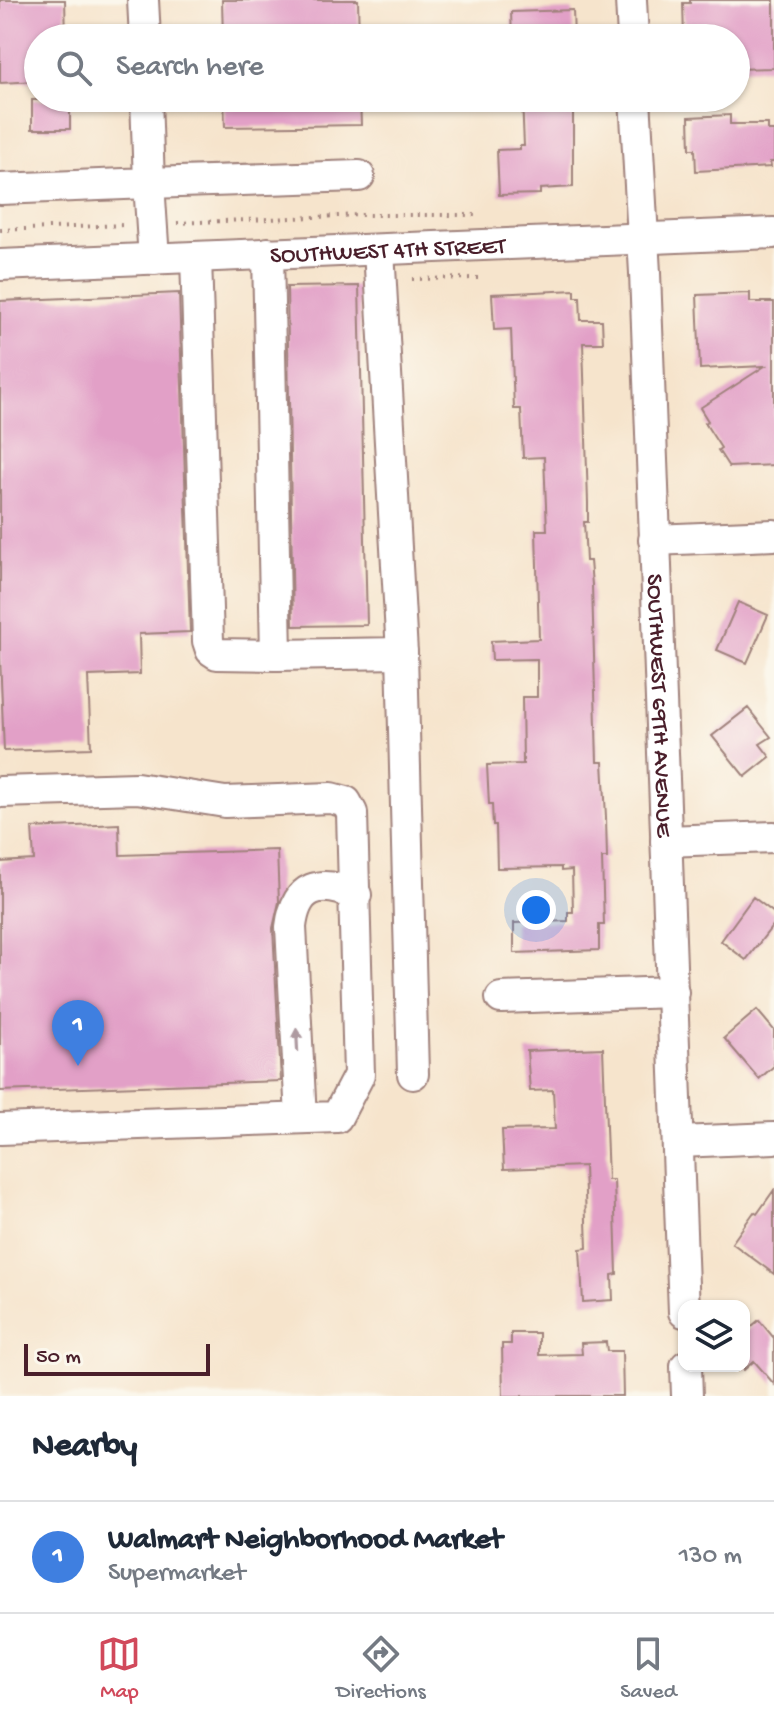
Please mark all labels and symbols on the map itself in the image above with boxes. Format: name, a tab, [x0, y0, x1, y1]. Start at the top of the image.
street label: SOUTHWEST 4TH STREET	[269, 233, 508, 272]
street label: SOUTHWEST 69TH AVENUE	[638, 573, 677, 839]
your location	[516, 890, 556, 930]
pin: 1	[52, 1000, 104, 1066]
one-way arrow	[290, 1027, 303, 1052]
scale bar	[24, 1340, 210, 1376]

